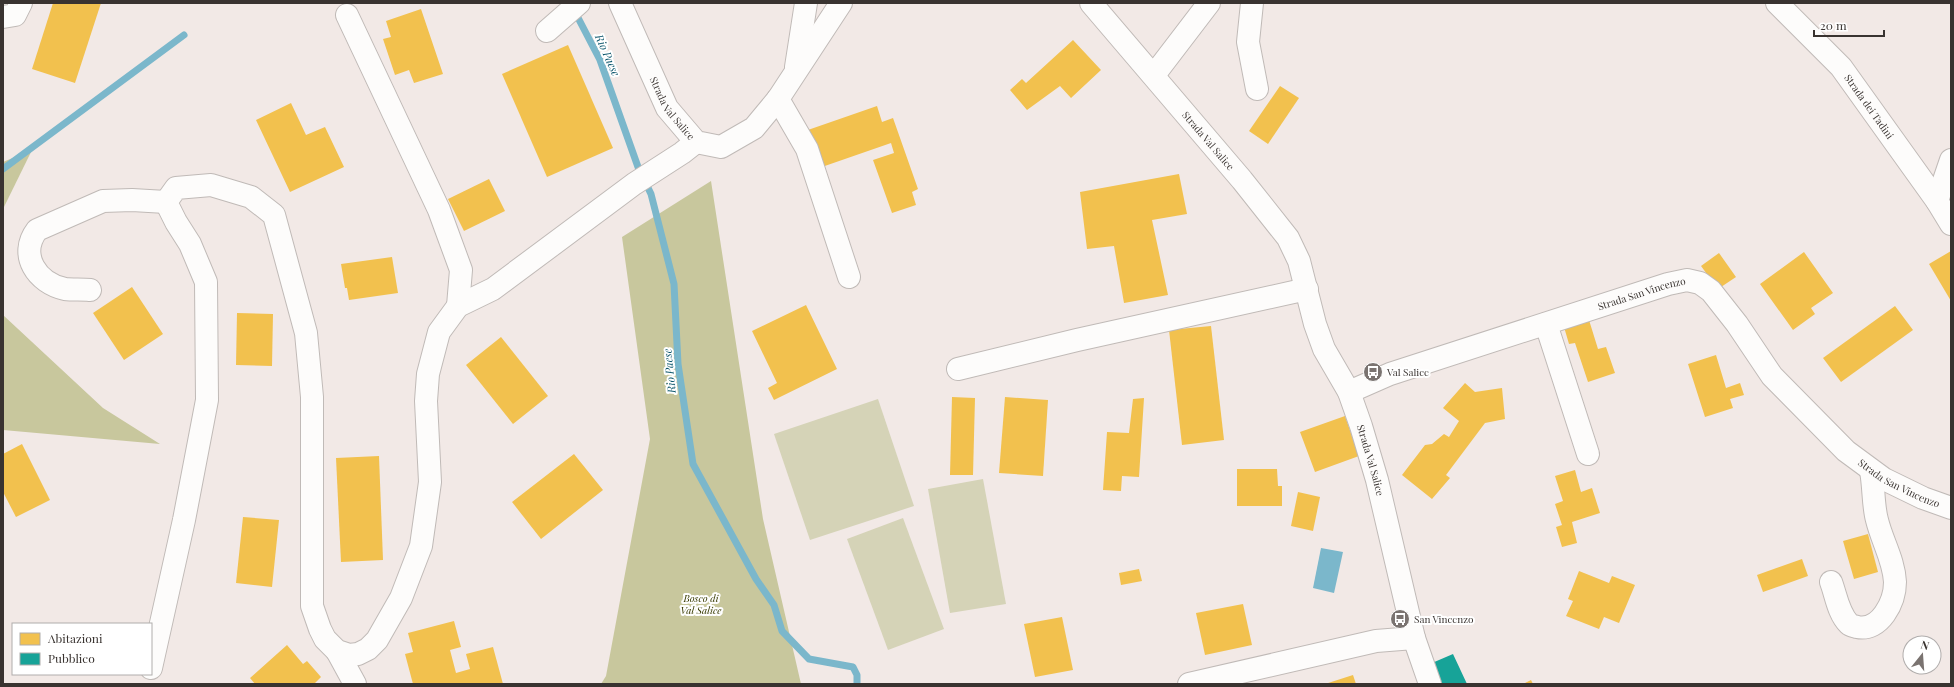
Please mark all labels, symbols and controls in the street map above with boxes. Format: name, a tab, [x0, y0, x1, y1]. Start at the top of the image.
scale bar	[1814, 12, 1884, 38]
text: 20 m	[1820, 17, 1847, 33]
water label: Rio Paese	[592, 31, 624, 79]
street label: Strada dei Tadini	[1841, 71, 1897, 142]
street label: Strada Val Salice	[647, 74, 698, 143]
street label: Strada Val Salice	[1179, 108, 1238, 173]
street label: Strada San Vincenzo	[1596, 273, 1687, 313]
water label: Rio Paese	[659, 348, 679, 395]
bus stop icon: Val Salice	[1362, 361, 1384, 383]
place label: Val Salice	[1386, 365, 1429, 379]
street label: Strada Val Salice	[1354, 423, 1387, 497]
street label: Strada San Vincenzo	[1856, 455, 1942, 511]
park label: Bosco di Val Salice	[680, 591, 722, 617]
bus stop icon: San Vincenzo	[1389, 608, 1411, 630]
place label: San Vincenzo	[1414, 612, 1474, 626]
legend	[12, 623, 152, 675]
text: Abitazioni	[47, 630, 103, 646]
north arrow	[1902, 635, 1942, 675]
text: N	[1919, 637, 1931, 653]
text: Pubblico	[48, 650, 95, 666]

